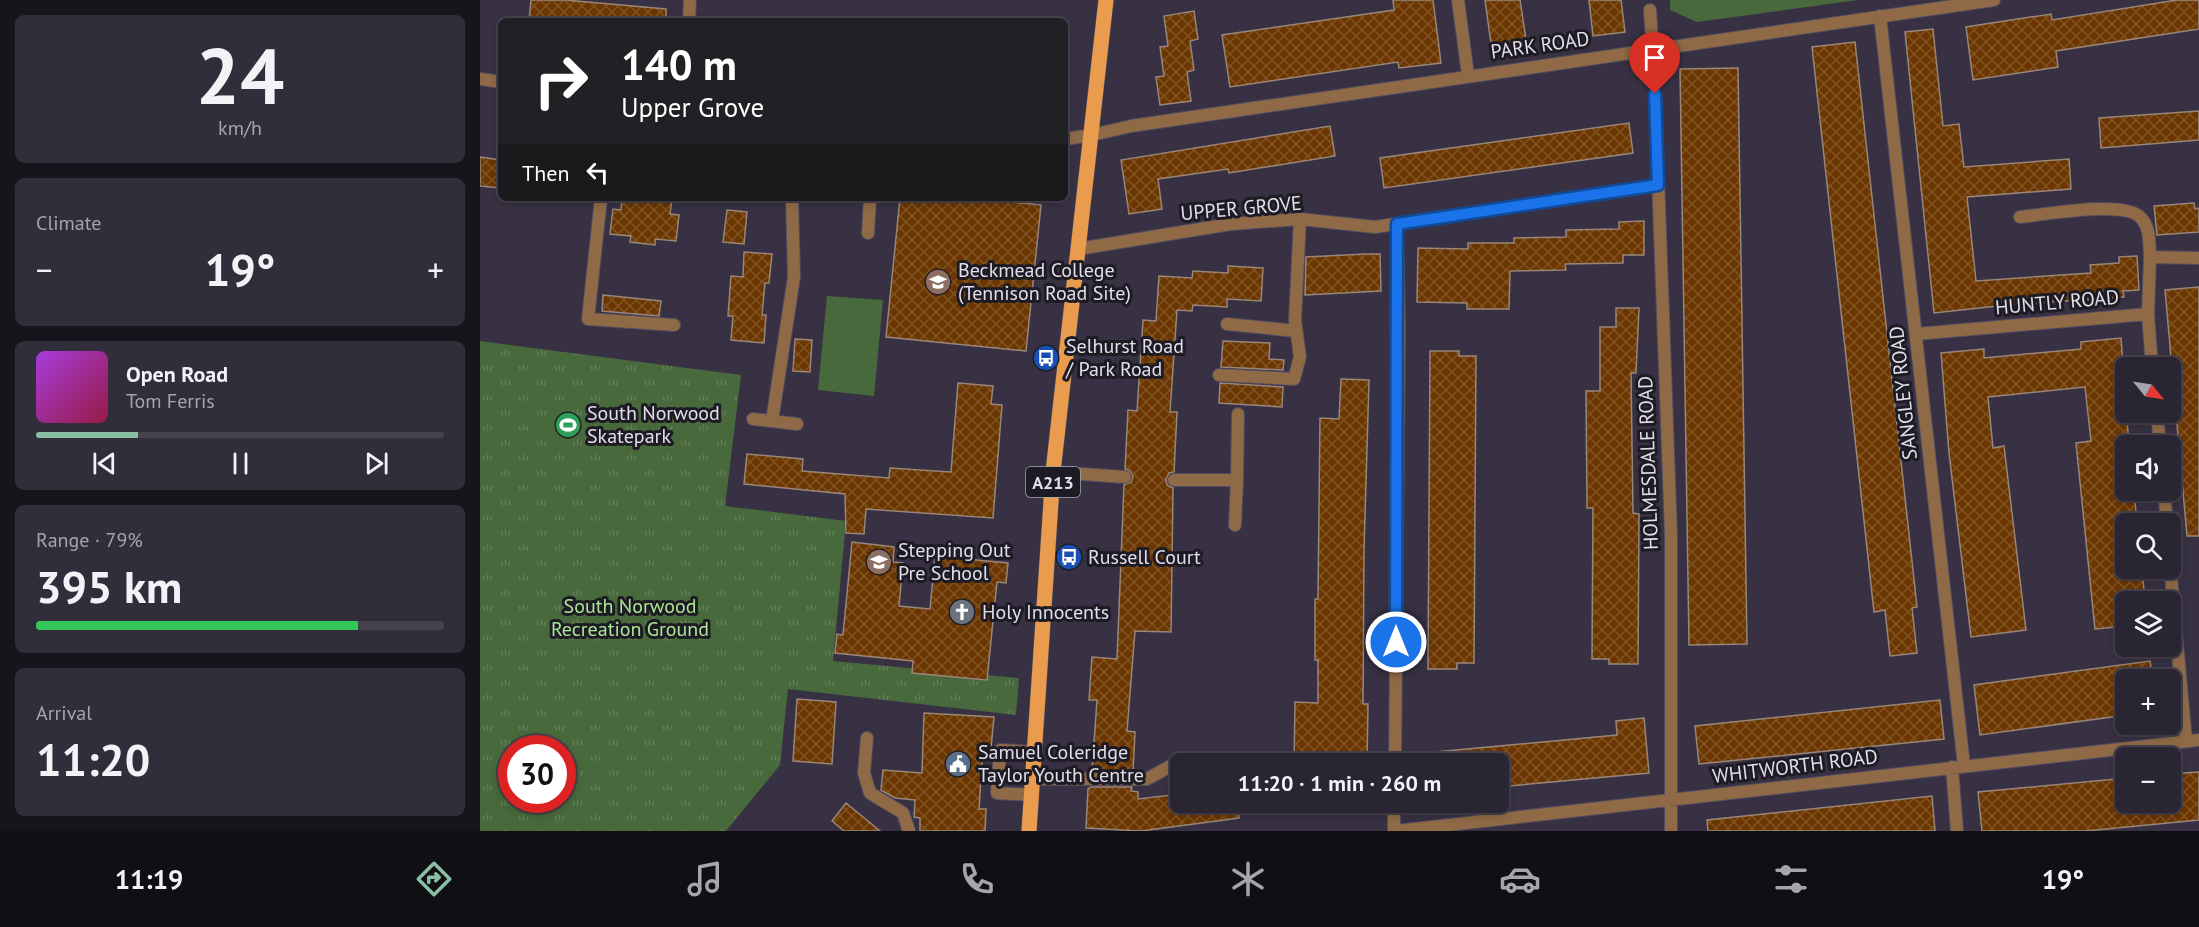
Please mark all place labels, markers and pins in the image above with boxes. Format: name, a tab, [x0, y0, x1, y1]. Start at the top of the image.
pin	[1629, 32, 1680, 94]
place label: Beckmead College (Tennison Road Site)	[958, 257, 1131, 306]
school or university icon: Beckmead College (Tennison Road Site)	[923, 267, 953, 297]
place label: Selhurst Road / Park Road	[1065, 333, 1184, 382]
bus stop icon: Selhurst Road / Park Road	[1031, 343, 1061, 373]
place label: South Norwood Skatepark	[587, 400, 720, 449]
sports icon: South Norwood Skatepark	[553, 410, 583, 440]
place label: Stepping Out Pre School	[898, 537, 1011, 586]
bus stop icon: Russell Court	[1054, 542, 1084, 572]
place label: Russell Court	[1088, 544, 1201, 570]
school or university icon: Stepping Out Pre School	[864, 547, 894, 577]
church icon: Holy Innocents	[947, 597, 977, 627]
place label: Holy Innocents	[982, 599, 1109, 625]
place label: Samuel Coleridge Taylor Youth Centre	[978, 739, 1144, 788]
public building icon: Samuel Coleridge Taylor Youth Centre	[943, 749, 973, 779]

